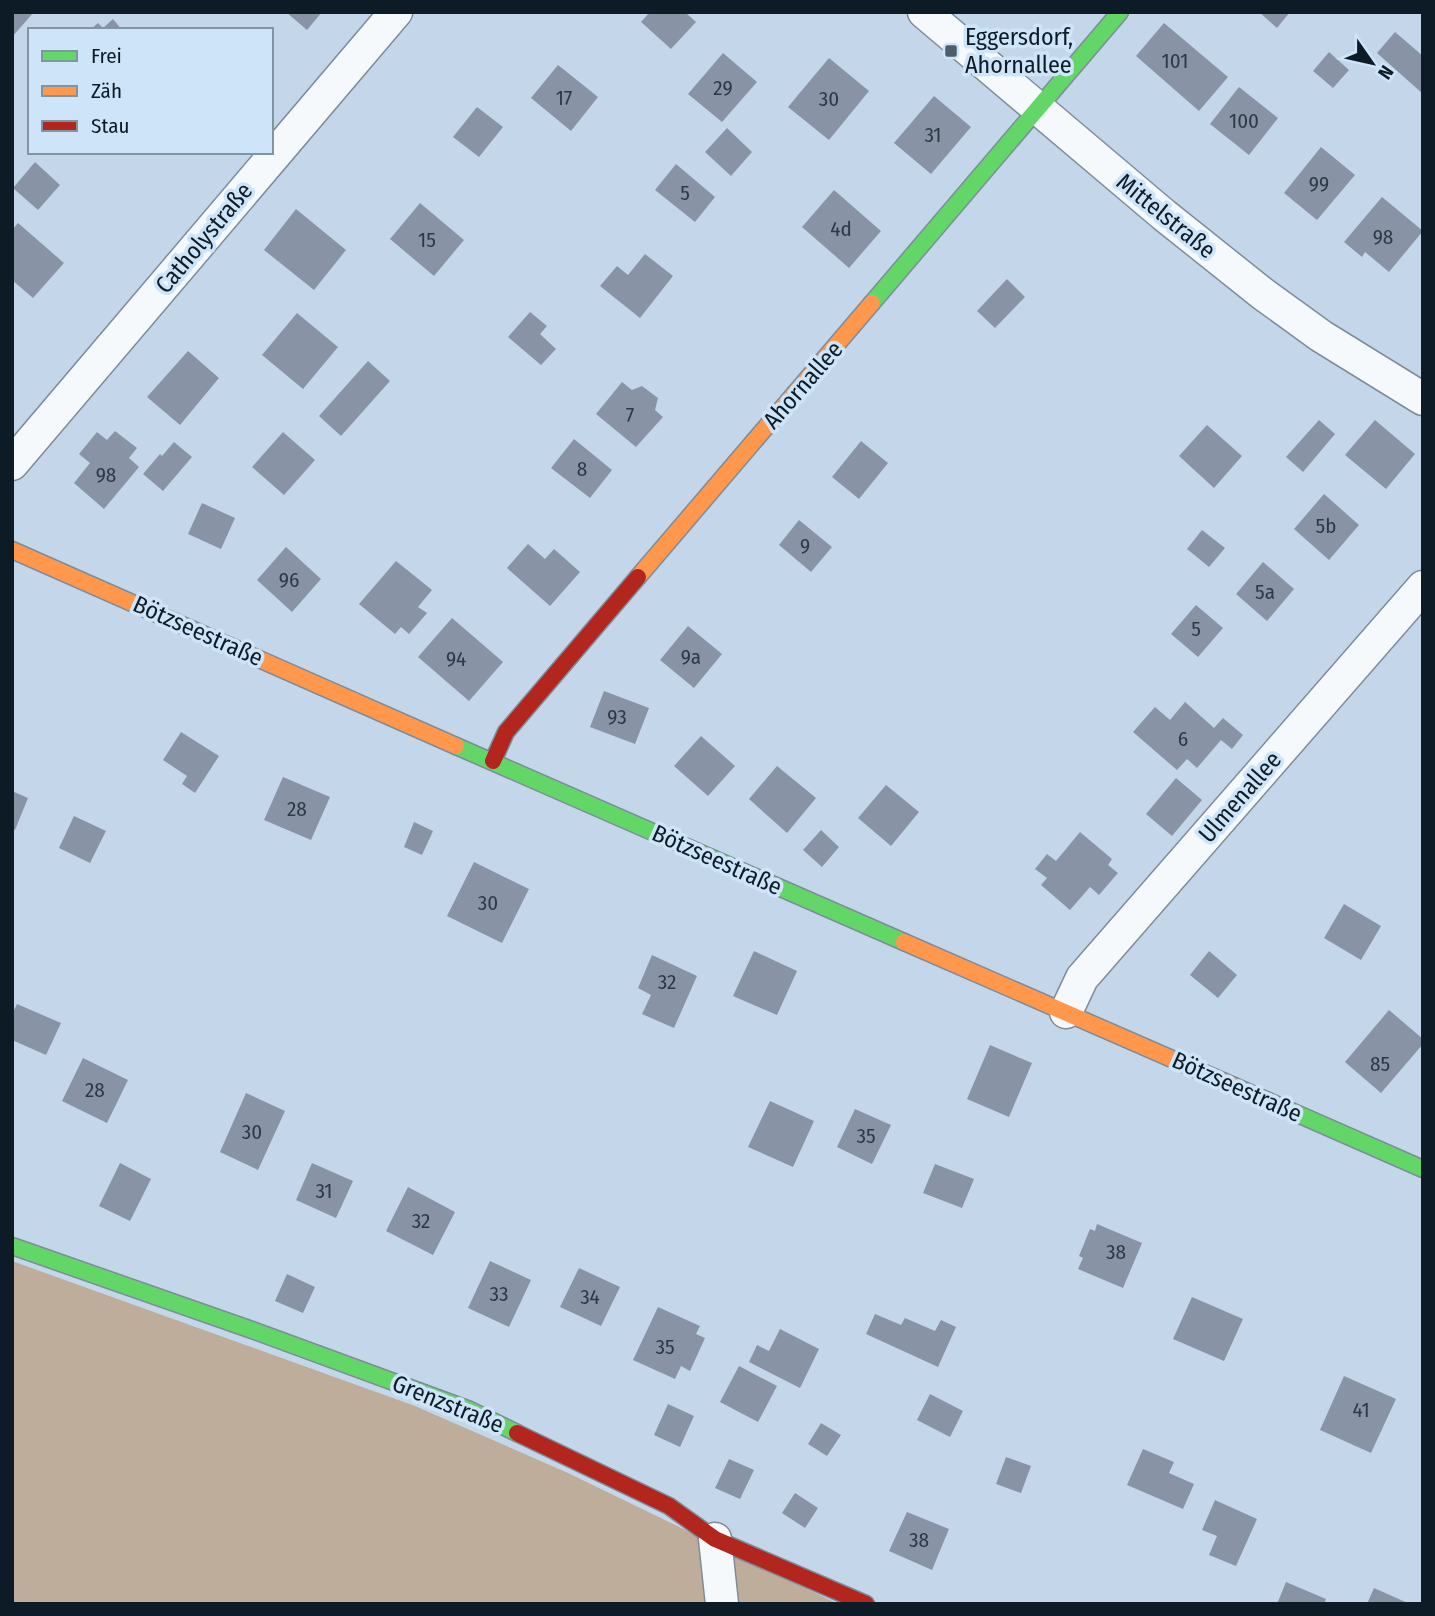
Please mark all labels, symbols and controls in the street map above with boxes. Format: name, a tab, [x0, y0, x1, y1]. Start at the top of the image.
place label: Eggersdorf, Ahornallee	[965, 23, 1073, 79]
legend	[28, 28, 273, 154]
north arrow	[1337, 28, 1407, 98]
text: Frei	[91, 43, 122, 69]
marker: Eggersdorf, Ahornallee	[943, 43, 959, 59]
house number: 101	[1162, 48, 1188, 74]
text: N	[1373, 61, 1398, 83]
house number: 29	[713, 75, 733, 101]
text: Zäh	[91, 78, 122, 104]
house number: 17	[556, 85, 572, 111]
house number: 30	[819, 86, 839, 112]
house number: 100	[1229, 108, 1259, 134]
text: Stau	[91, 113, 129, 139]
house number: 31	[924, 122, 942, 148]
street label: Mittelstraße	[1111, 168, 1221, 264]
house number: 99	[1309, 171, 1329, 197]
street label: Catholystraße	[150, 177, 258, 299]
house number: 5	[680, 180, 690, 206]
house number: 4d	[830, 216, 852, 242]
house number: 98	[1373, 224, 1393, 250]
house number: 15	[418, 227, 436, 253]
street label: Ahornallee	[757, 336, 849, 434]
house number: 7	[626, 402, 634, 428]
house number: 8	[577, 456, 587, 482]
house number: 98	[96, 462, 116, 488]
house number: 5b	[1316, 513, 1336, 539]
house number: 9	[800, 533, 810, 559]
house number: 96	[279, 567, 299, 593]
house number: 5a	[1255, 579, 1275, 605]
street label: Bötzseestraße	[129, 590, 267, 672]
house number: 5	[1191, 616, 1201, 642]
house number: 9a	[681, 644, 701, 670]
house number: 94	[446, 646, 466, 672]
house number: 93	[607, 704, 627, 730]
house number: 6	[1178, 726, 1188, 752]
street label: Ulmenallee	[1193, 746, 1287, 848]
house number: 28	[287, 796, 307, 822]
street label: Bötzseestraße	[648, 819, 786, 901]
house number: 30	[478, 890, 498, 916]
house number: 32	[658, 969, 676, 995]
street label: Bötzseestraße	[1168, 1046, 1306, 1128]
house number: 85	[1370, 1051, 1390, 1077]
house number: 28	[85, 1077, 105, 1103]
house number: 30	[242, 1119, 262, 1145]
house number: 35	[856, 1123, 876, 1149]
house number: 31	[315, 1178, 333, 1204]
house number: 32	[412, 1208, 430, 1234]
house number: 38	[1106, 1239, 1126, 1265]
house number: 33	[490, 1281, 508, 1307]
house number: 34	[580, 1284, 600, 1310]
house number: 35	[655, 1334, 675, 1360]
street label: Grenzstraße	[388, 1369, 508, 1439]
house number: 41	[1352, 1397, 1370, 1423]
house number: 38	[909, 1527, 929, 1553]

